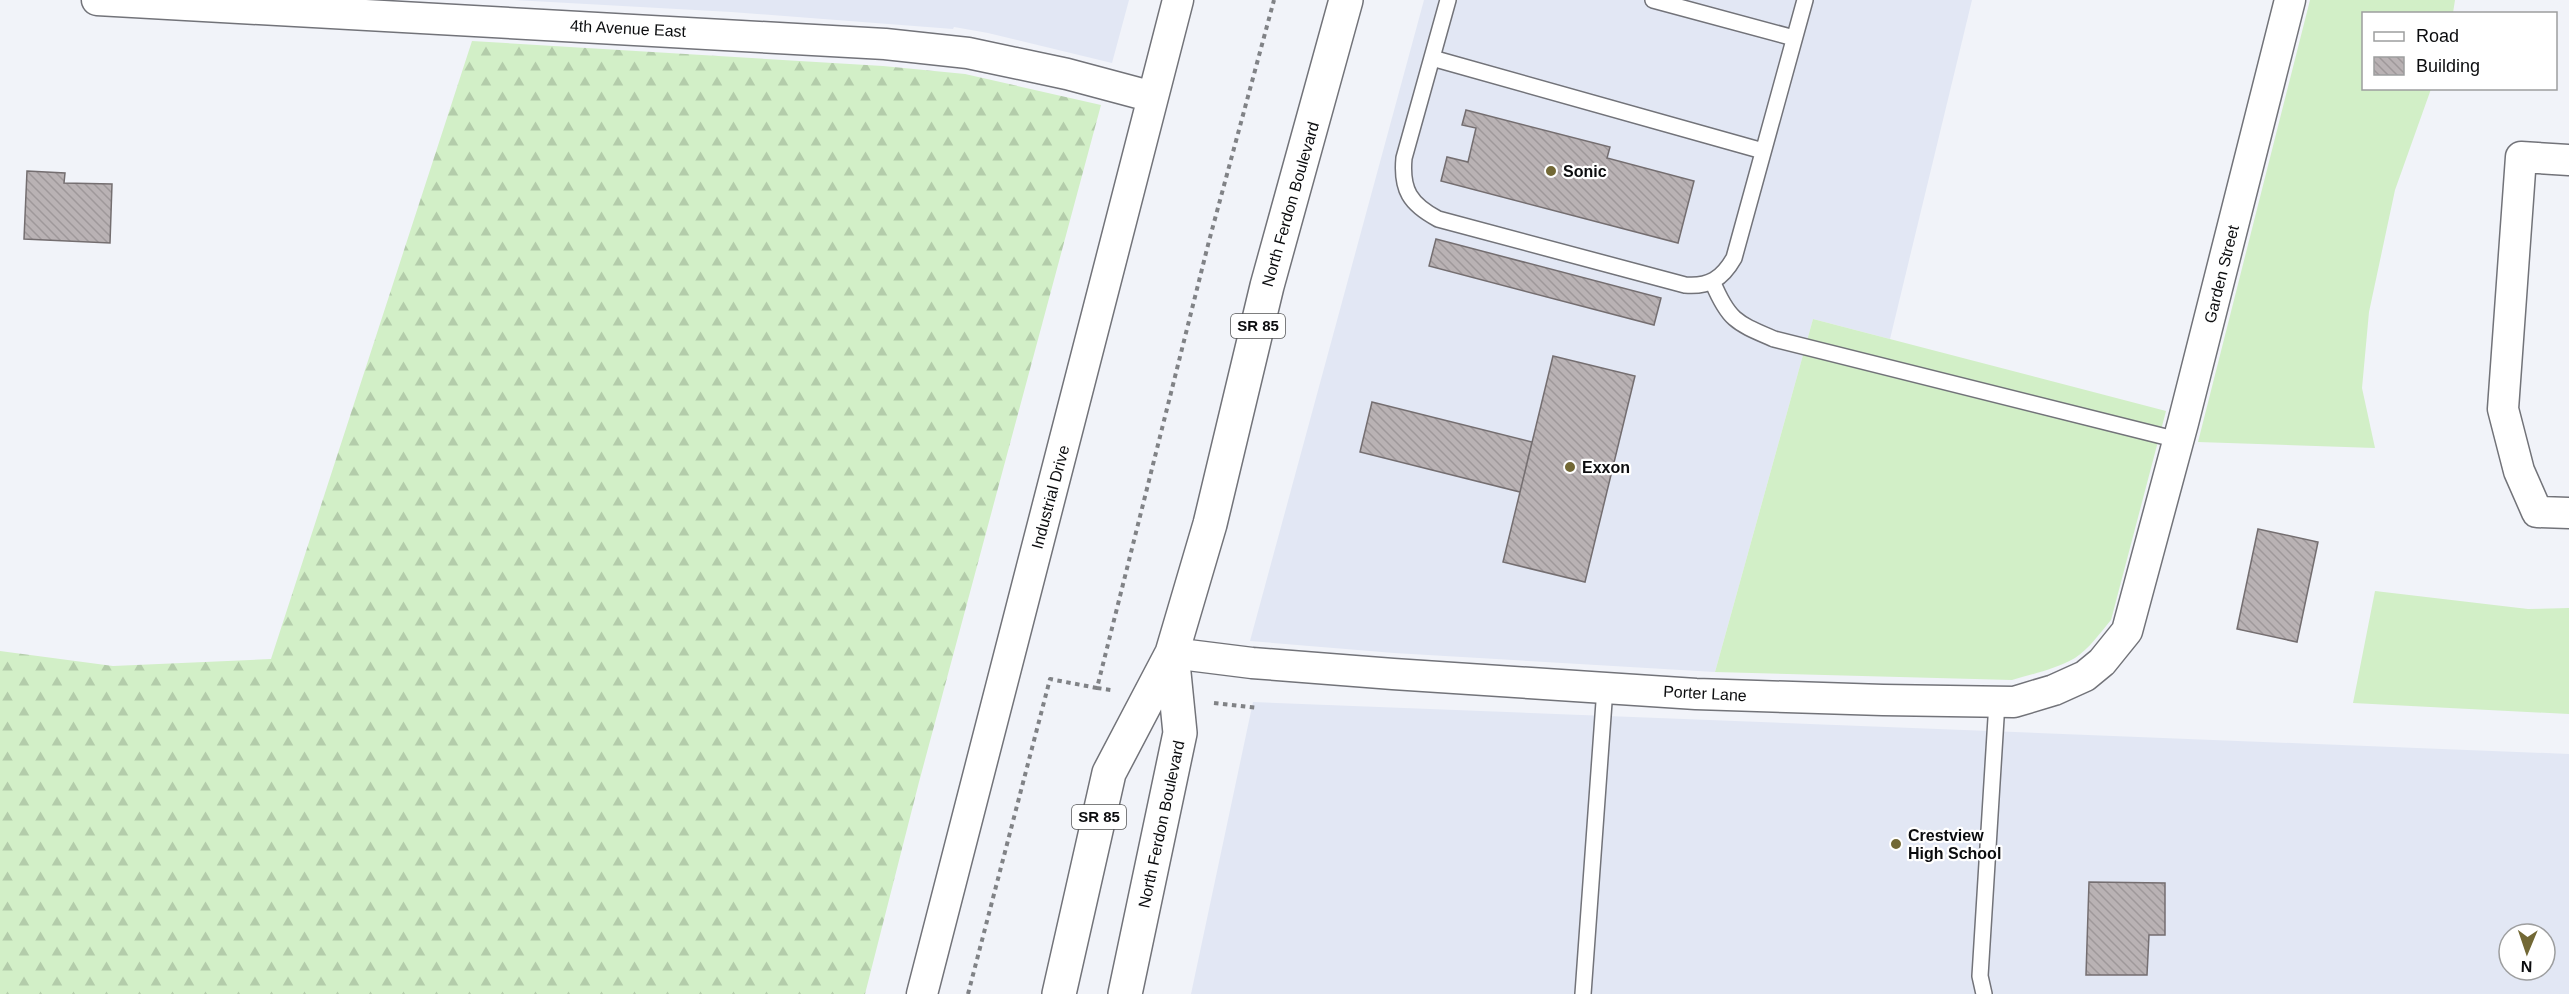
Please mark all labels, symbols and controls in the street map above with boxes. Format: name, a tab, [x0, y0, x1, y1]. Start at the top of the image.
legend	[2362, 12, 2557, 90]
street label: 4th Avenue East	[569, 17, 687, 40]
text: Road	[2416, 26, 2459, 46]
text: Building	[2416, 56, 2480, 76]
street label: North Ferdon Boulevard	[1259, 120, 1322, 289]
place label: Sonic	[1563, 163, 1607, 180]
marker: Sonic	[1544, 164, 1558, 178]
street label: Garden Street	[2201, 223, 2242, 325]
road number: SR 85	[1231, 314, 1285, 338]
street label: Industrial Drive	[1028, 443, 1073, 551]
place label: Exxon	[1582, 459, 1630, 476]
marker: Exxon	[1563, 460, 1577, 474]
street label: Porter Lane	[1663, 683, 1747, 704]
street label: North Ferdon Boulevard	[1135, 739, 1188, 909]
road number: SR 85	[1072, 805, 1126, 829]
place label: Crestview High School	[1908, 827, 2001, 862]
marker: Crestview High School	[1889, 837, 1903, 851]
north arrow	[2497, 922, 2557, 982]
text: N	[2520, 958, 2533, 975]

